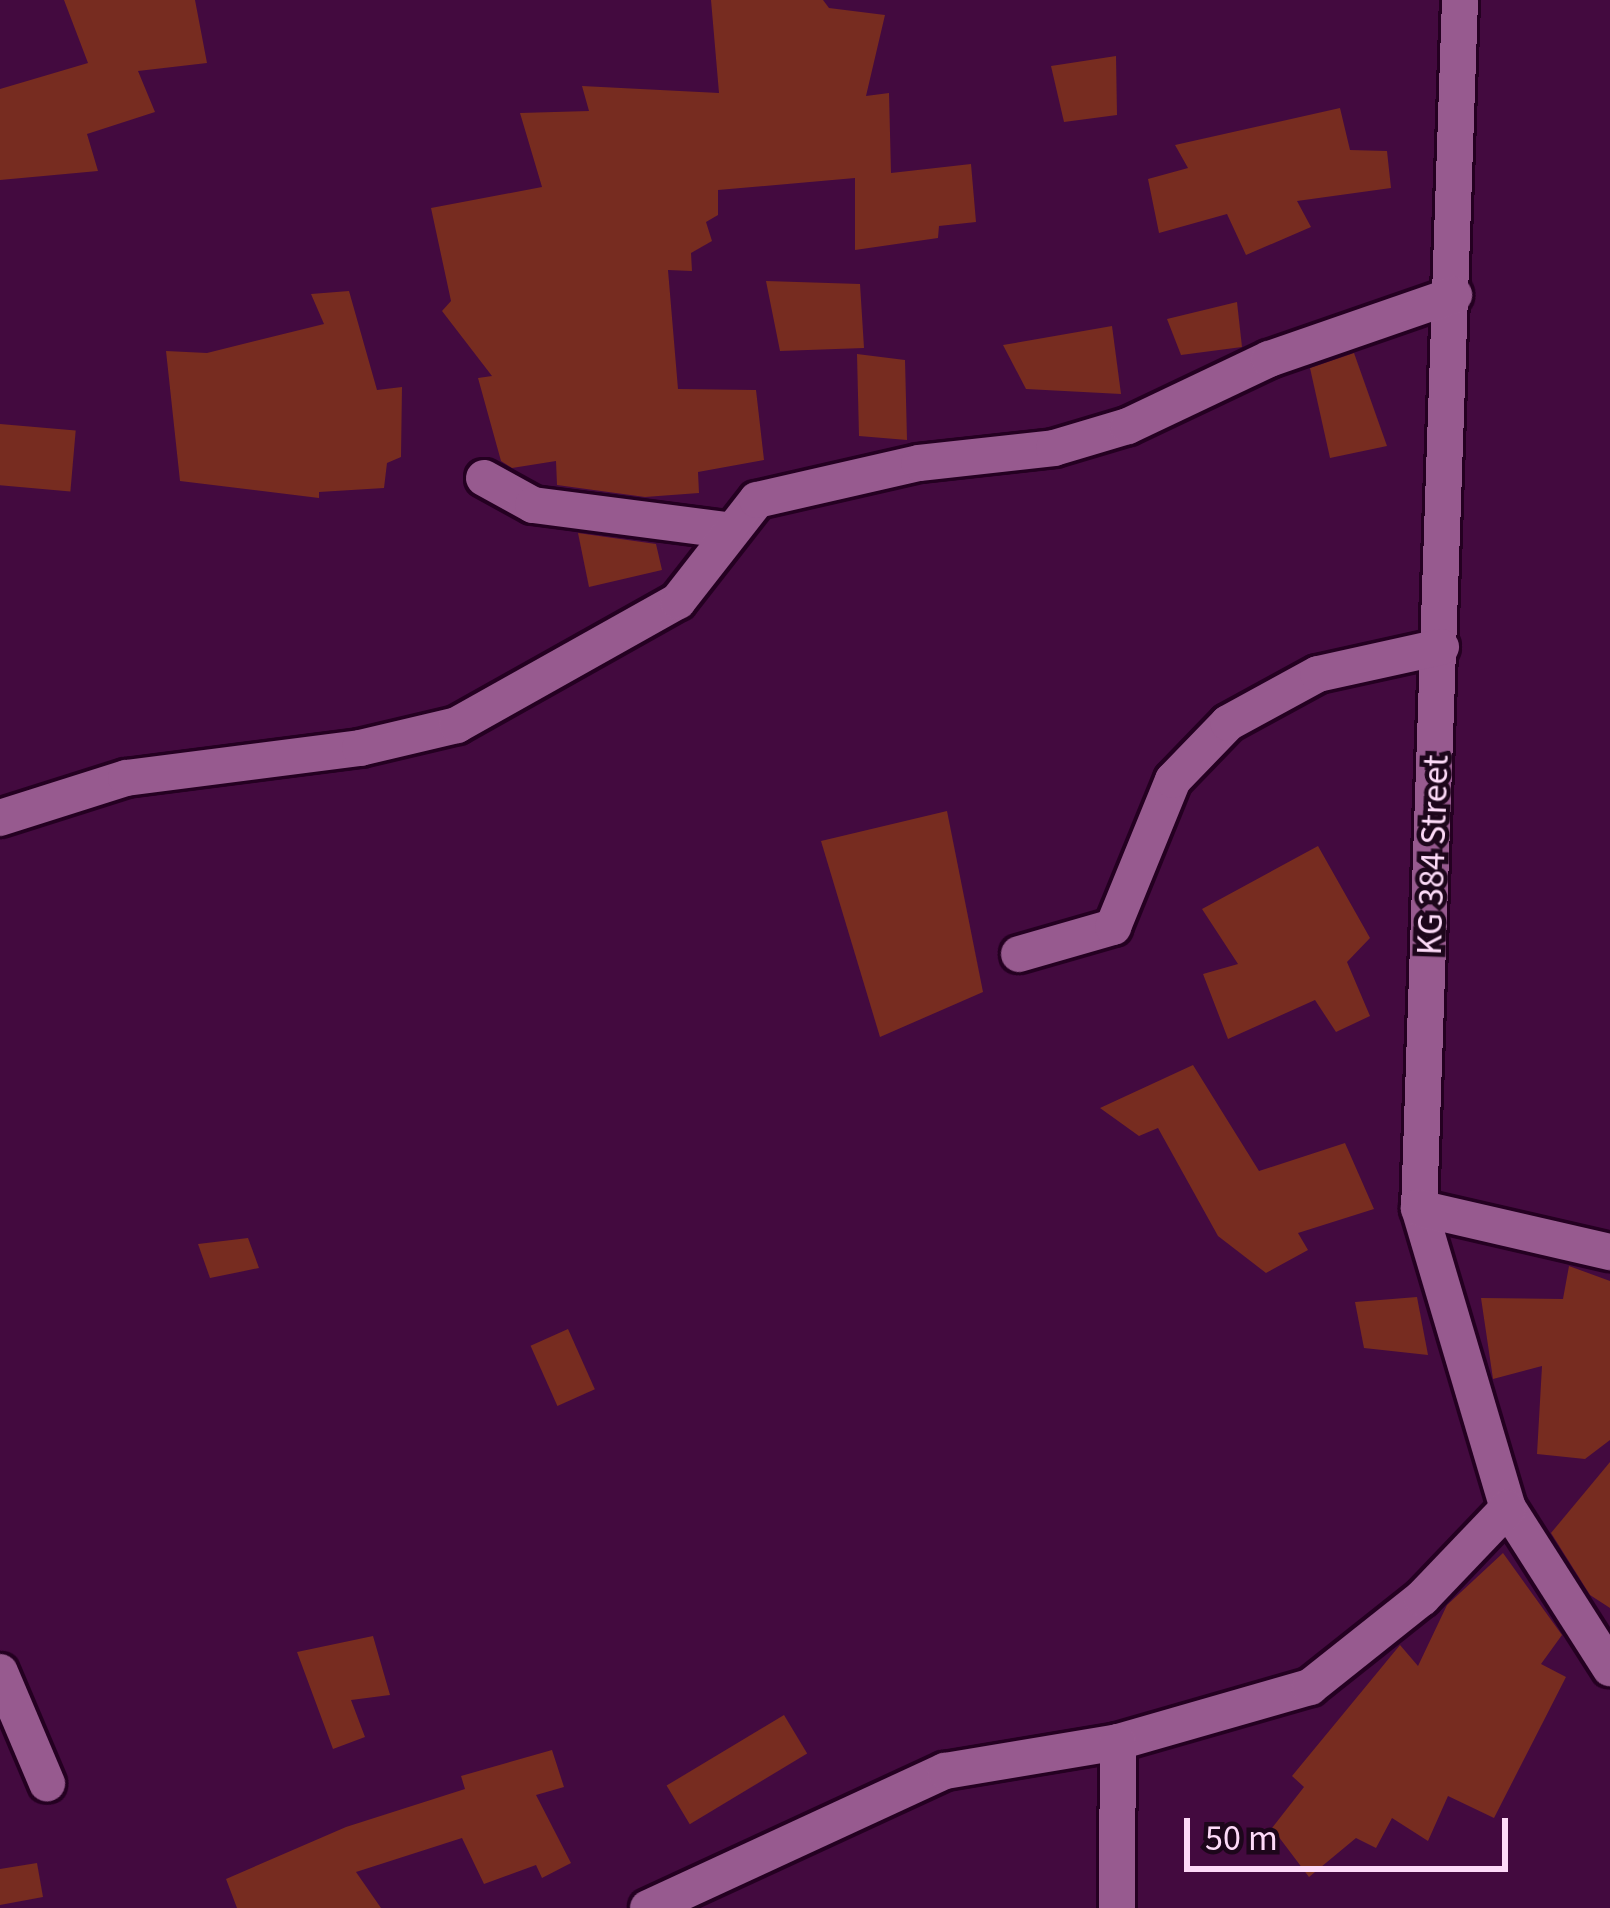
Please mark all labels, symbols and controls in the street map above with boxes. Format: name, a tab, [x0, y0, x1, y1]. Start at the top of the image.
street label: KG 384 Street	[1408, 754, 1458, 956]
scale bar	[1190, 1794, 1514, 1868]
text: 50 m	[1205, 1813, 1278, 1864]

